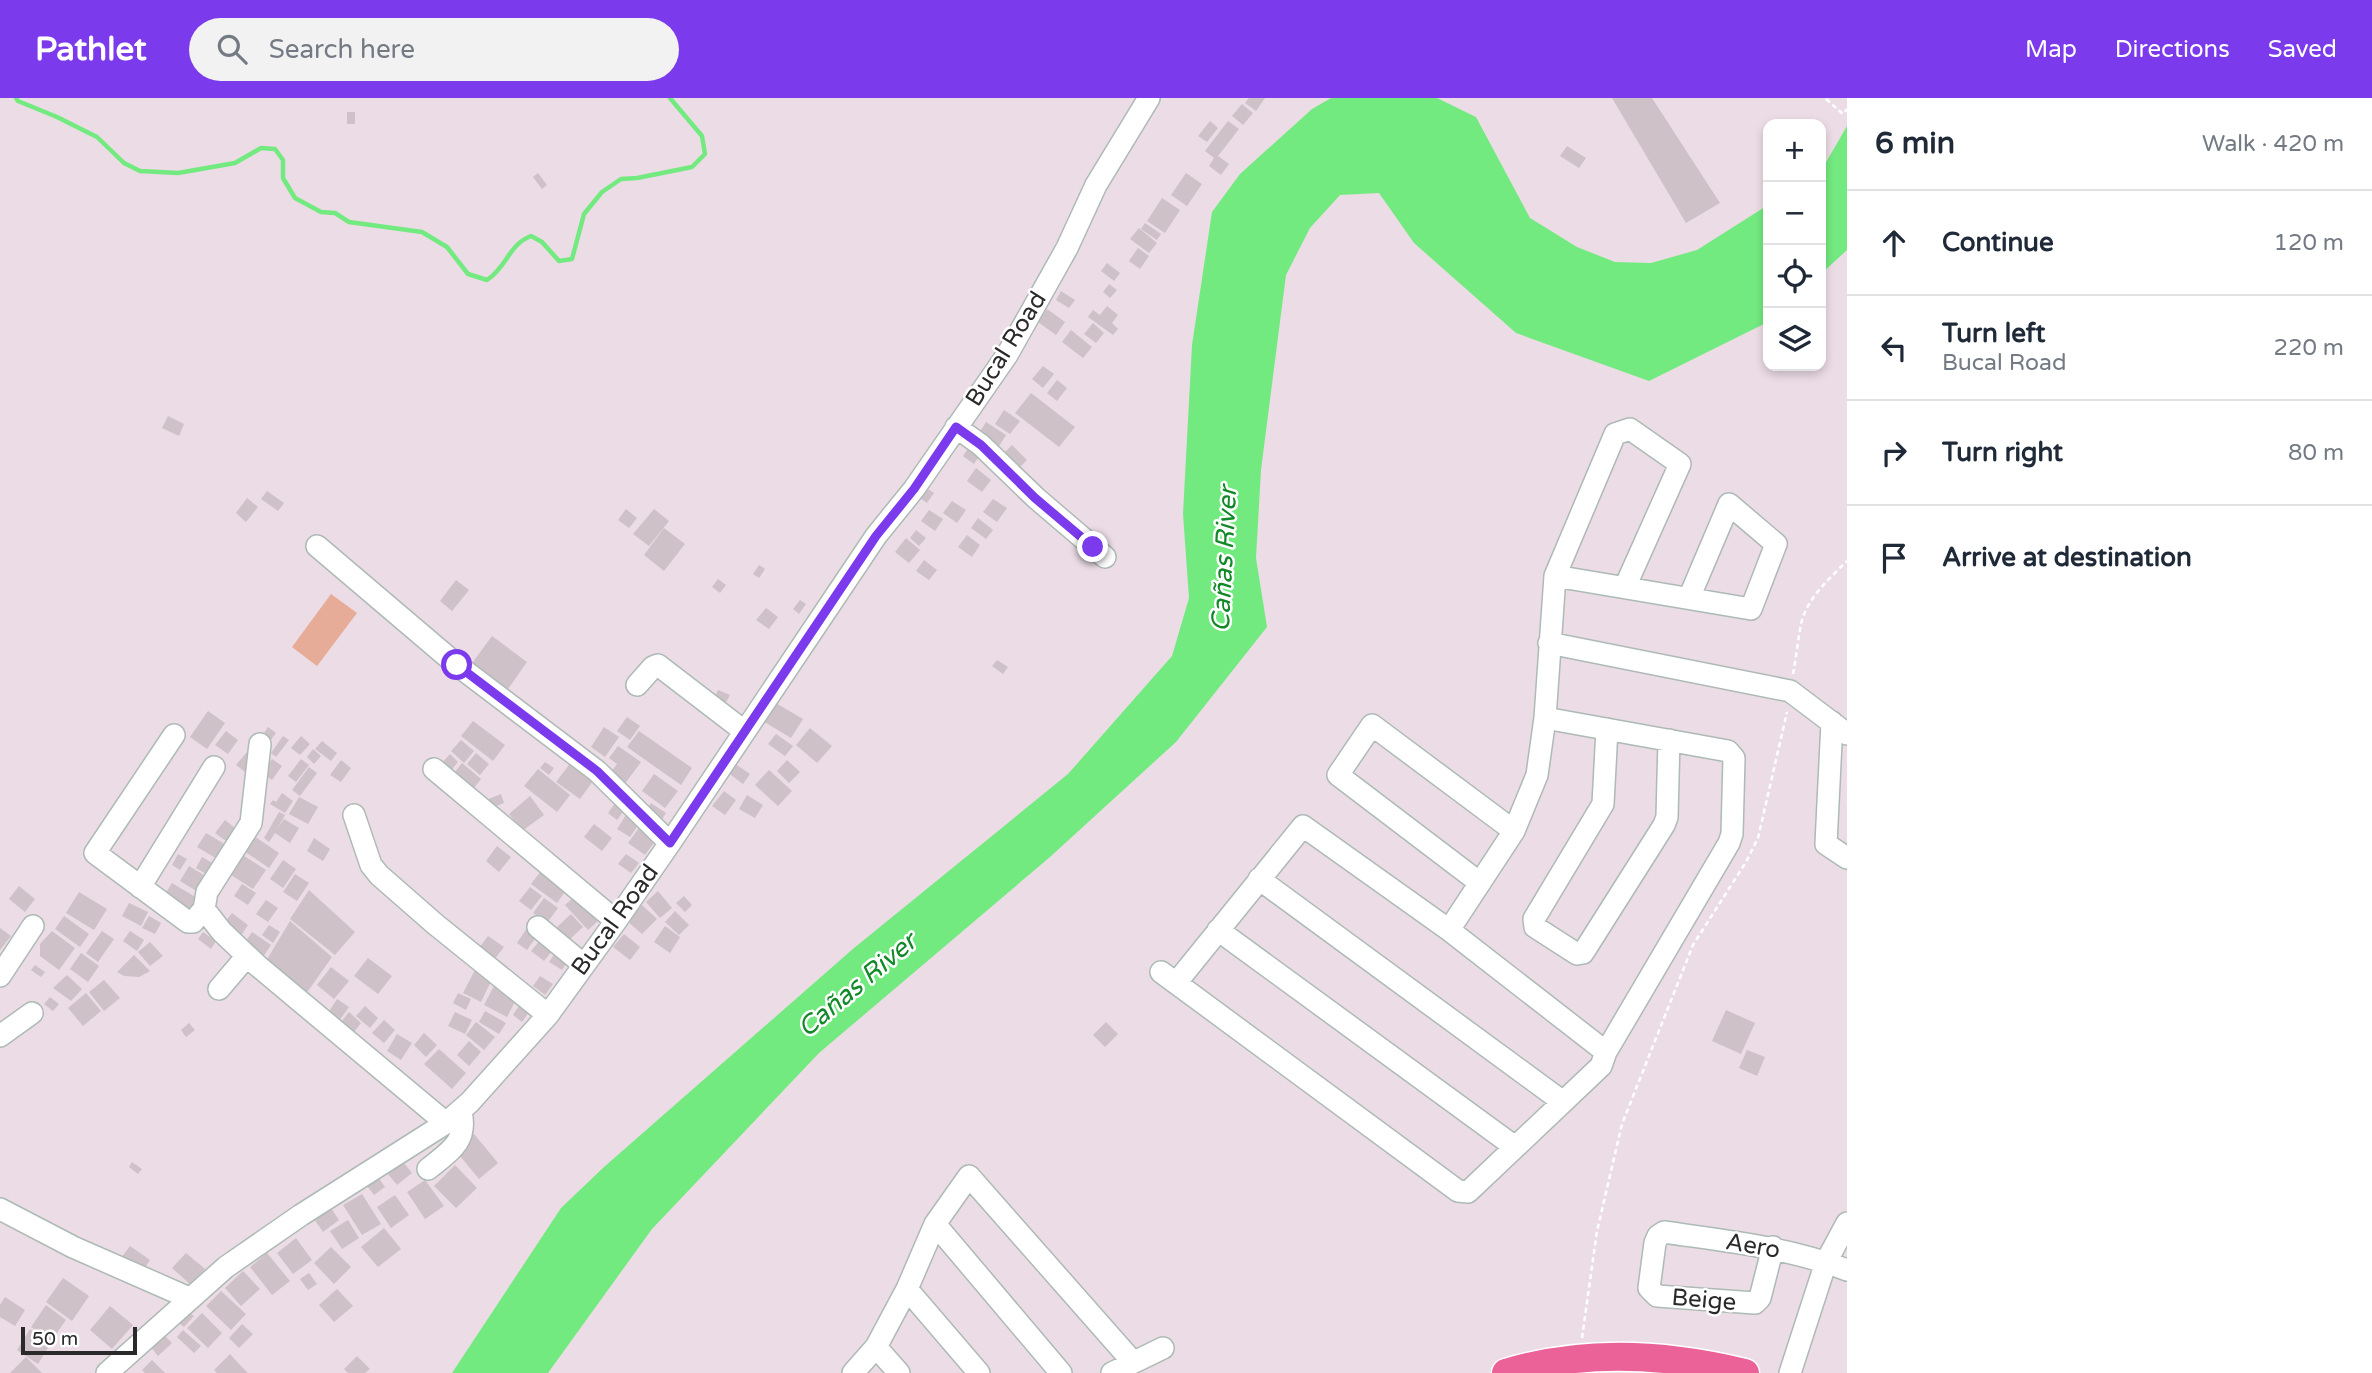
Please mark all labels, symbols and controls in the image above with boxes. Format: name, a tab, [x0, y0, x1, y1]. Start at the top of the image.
search box	[189, 18, 679, 81]
text: Pathlet	[35, 30, 147, 69]
icon: search	[213, 30, 251, 68]
text: Search here	[269, 34, 415, 65]
text: Map	[2025, 35, 2077, 64]
text: Directions	[2115, 35, 2230, 64]
text: Saved	[2268, 35, 2337, 64]
map controls	[1763, 119, 1826, 371]
button: +	[1763, 119, 1826, 182]
text: 6 min	[1875, 125, 1955, 162]
text: Walk · 420 m	[2202, 130, 2344, 158]
button: −	[1763, 182, 1826, 245]
icon: ahead	[1875, 224, 1913, 262]
text: Continue	[1942, 227, 2054, 258]
text: 120 m	[2274, 229, 2344, 257]
button: locate	[1763, 245, 1826, 308]
street label: Bucal Road	[959, 286, 1053, 412]
button: layers	[1763, 308, 1826, 371]
text: Turn left	[1942, 318, 2045, 349]
icon: left	[1875, 329, 1913, 367]
text: 220 m	[2274, 334, 2344, 362]
text: Bucal Road	[1942, 349, 2066, 377]
icon: right	[1875, 434, 1913, 472]
text: Turn right	[1942, 437, 2063, 468]
text: 80 m	[2288, 439, 2344, 467]
water label: Cañas River	[1205, 482, 1243, 633]
route end	[1077, 531, 1108, 562]
icon: arrive	[1875, 539, 1913, 577]
text: Arrive at destination	[1942, 542, 2192, 573]
route start	[441, 649, 472, 680]
street label: Bucal Road	[565, 859, 665, 981]
water label: Cañas River	[791, 924, 925, 1044]
street label: Aero	[1724, 1227, 1782, 1265]
street label: Beige	[1670, 1283, 1738, 1317]
scale bar	[21, 1324, 136, 1356]
text: 50 m	[32, 1328, 78, 1350]

